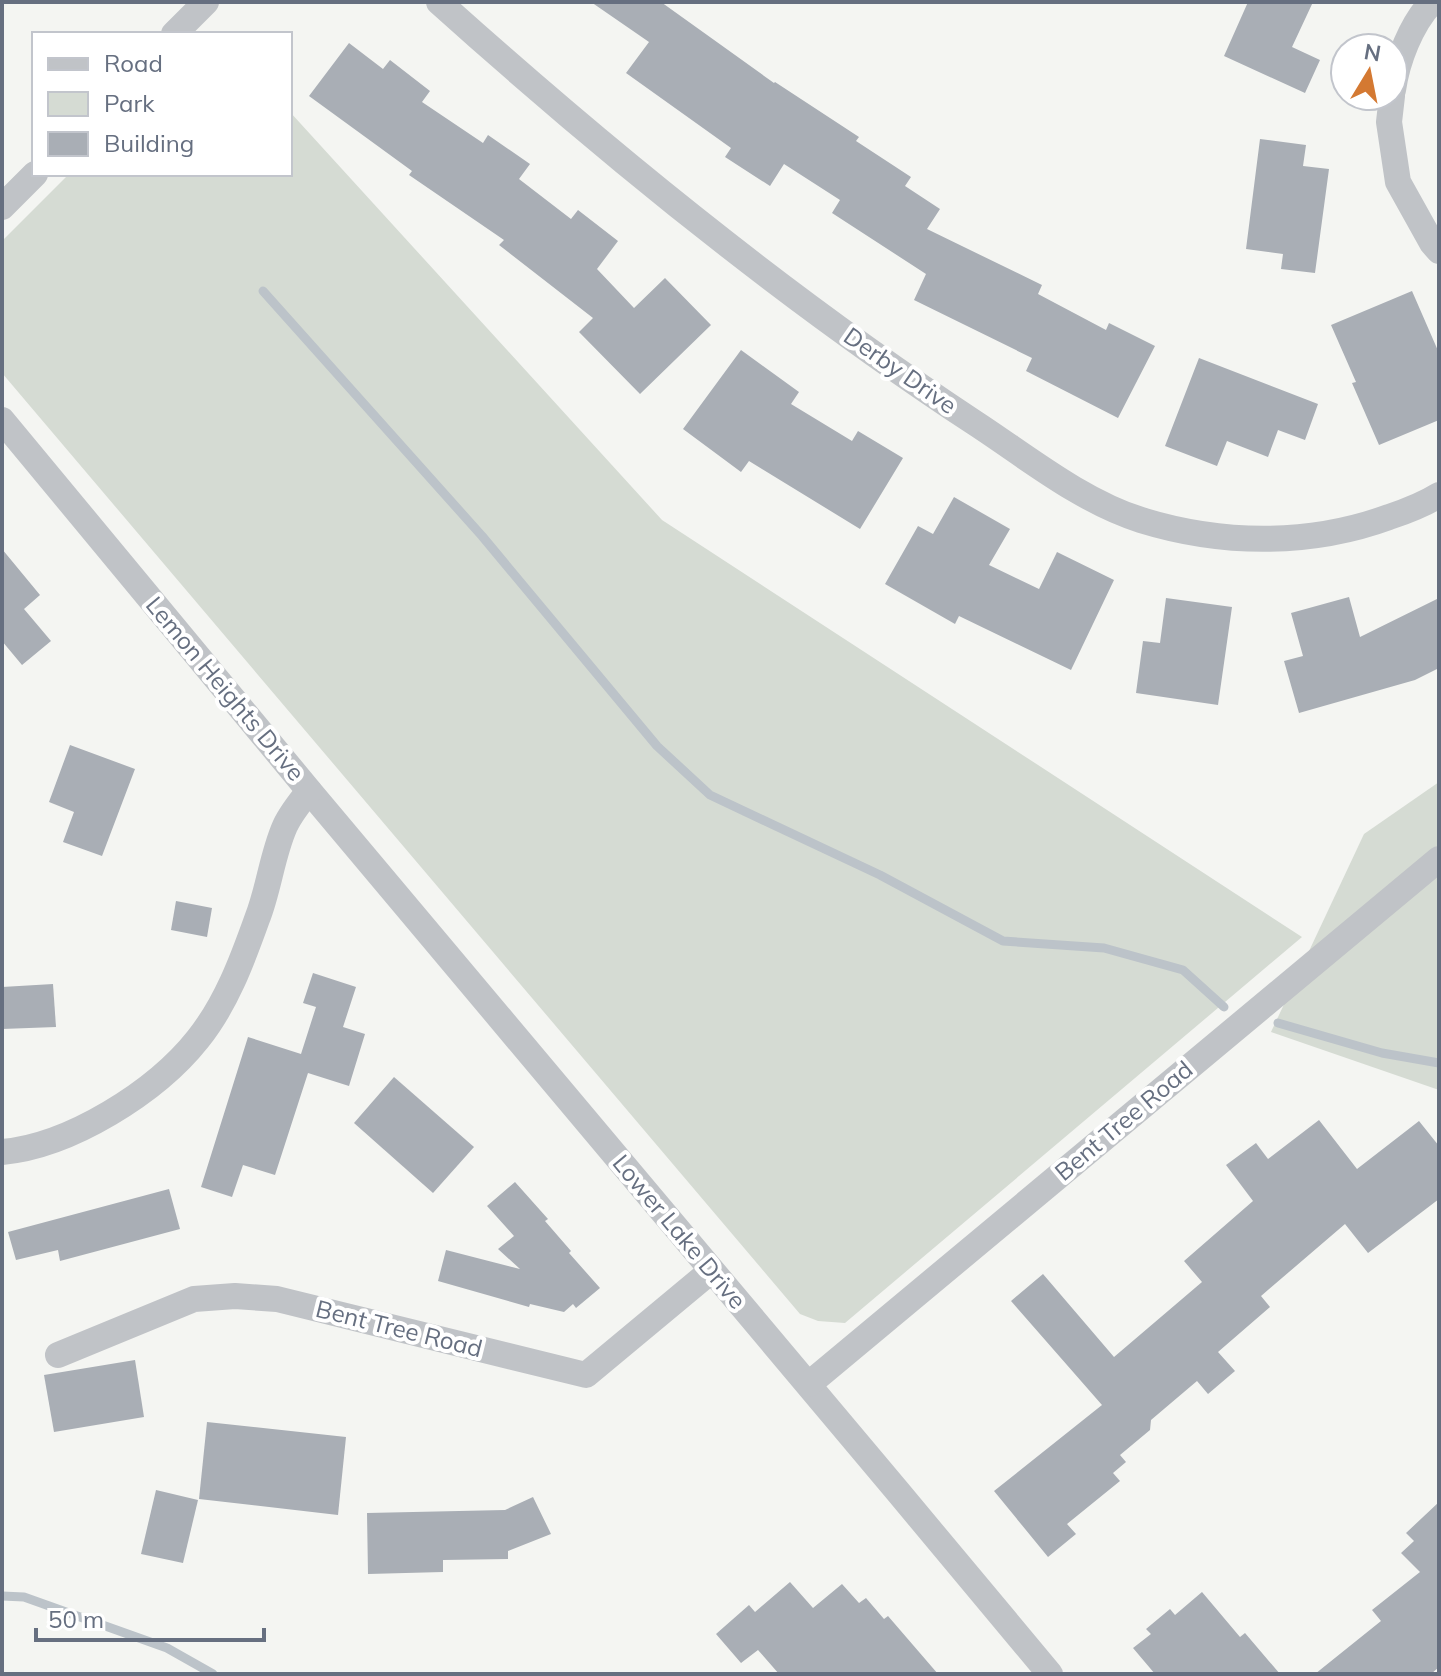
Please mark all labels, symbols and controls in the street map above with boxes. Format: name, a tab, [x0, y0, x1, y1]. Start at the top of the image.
legend	[32, 32, 292, 176]
north arrow	[1329, 32, 1409, 112]
text: N	[1362, 37, 1383, 68]
text: Road	[104, 48, 163, 78]
text: Park	[104, 88, 155, 118]
text: Building	[104, 128, 194, 158]
street label: Derby Drive	[838, 320, 963, 420]
street label: Lemon Heights Drive	[140, 590, 312, 787]
street label: Bent Tree Road	[1048, 1054, 1198, 1187]
street label: Lower Lake Drive	[607, 1148, 753, 1315]
street label: Bent Tree Road	[313, 1293, 486, 1363]
scale bar	[36, 1592, 264, 1642]
text: 50 m	[48, 1604, 104, 1634]

